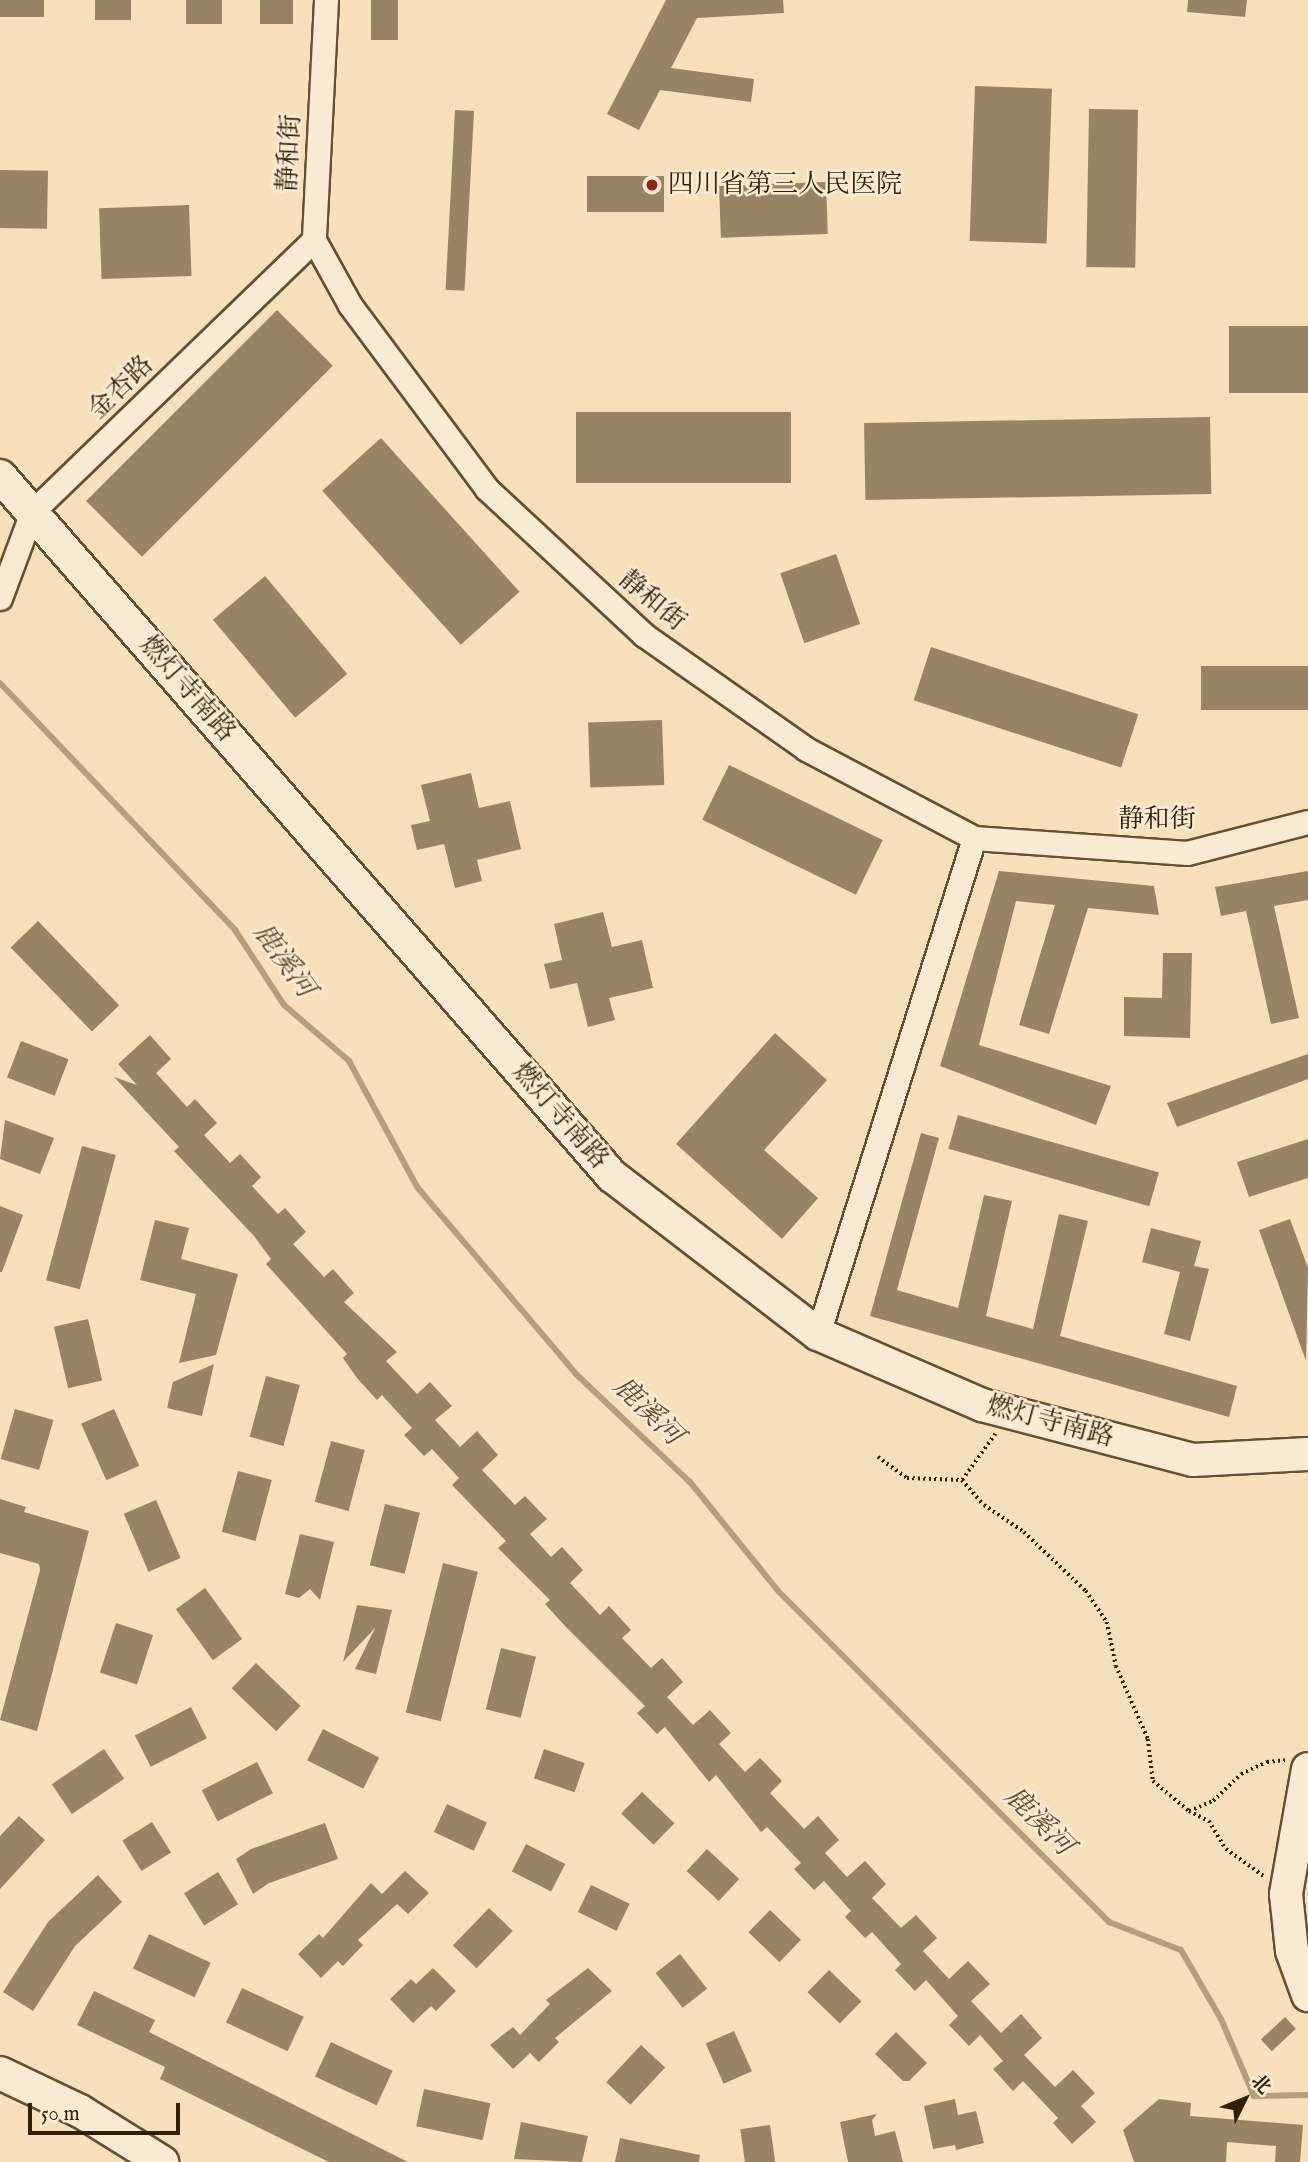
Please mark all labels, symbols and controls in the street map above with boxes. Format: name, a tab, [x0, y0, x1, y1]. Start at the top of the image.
street label: 静和街	[272, 113, 308, 193]
place label: 四川省第三人民医院	[668, 169, 902, 201]
marker: 四川省第三人民医院	[642, 175, 662, 195]
street label: 金杏路	[82, 350, 160, 426]
street label: 静和街	[612, 564, 692, 638]
street label: 燃灯寺南路	[133, 630, 241, 748]
street label: 静和街	[1118, 804, 1196, 836]
water label: 鹿溪河	[245, 917, 321, 1005]
street label: 燃灯寺南路	[506, 1057, 614, 1175]
water label: 鹿溪河	[605, 1371, 689, 1453]
street label: 燃灯寺南路	[983, 1390, 1117, 1454]
water label: 鹿溪河	[996, 1780, 1080, 1864]
north arrow	[1210, 2064, 1280, 2134]
text: 北	[1245, 2070, 1276, 2100]
scale bar	[32, 2088, 184, 2132]
text: 50 m	[41, 2101, 80, 2128]

